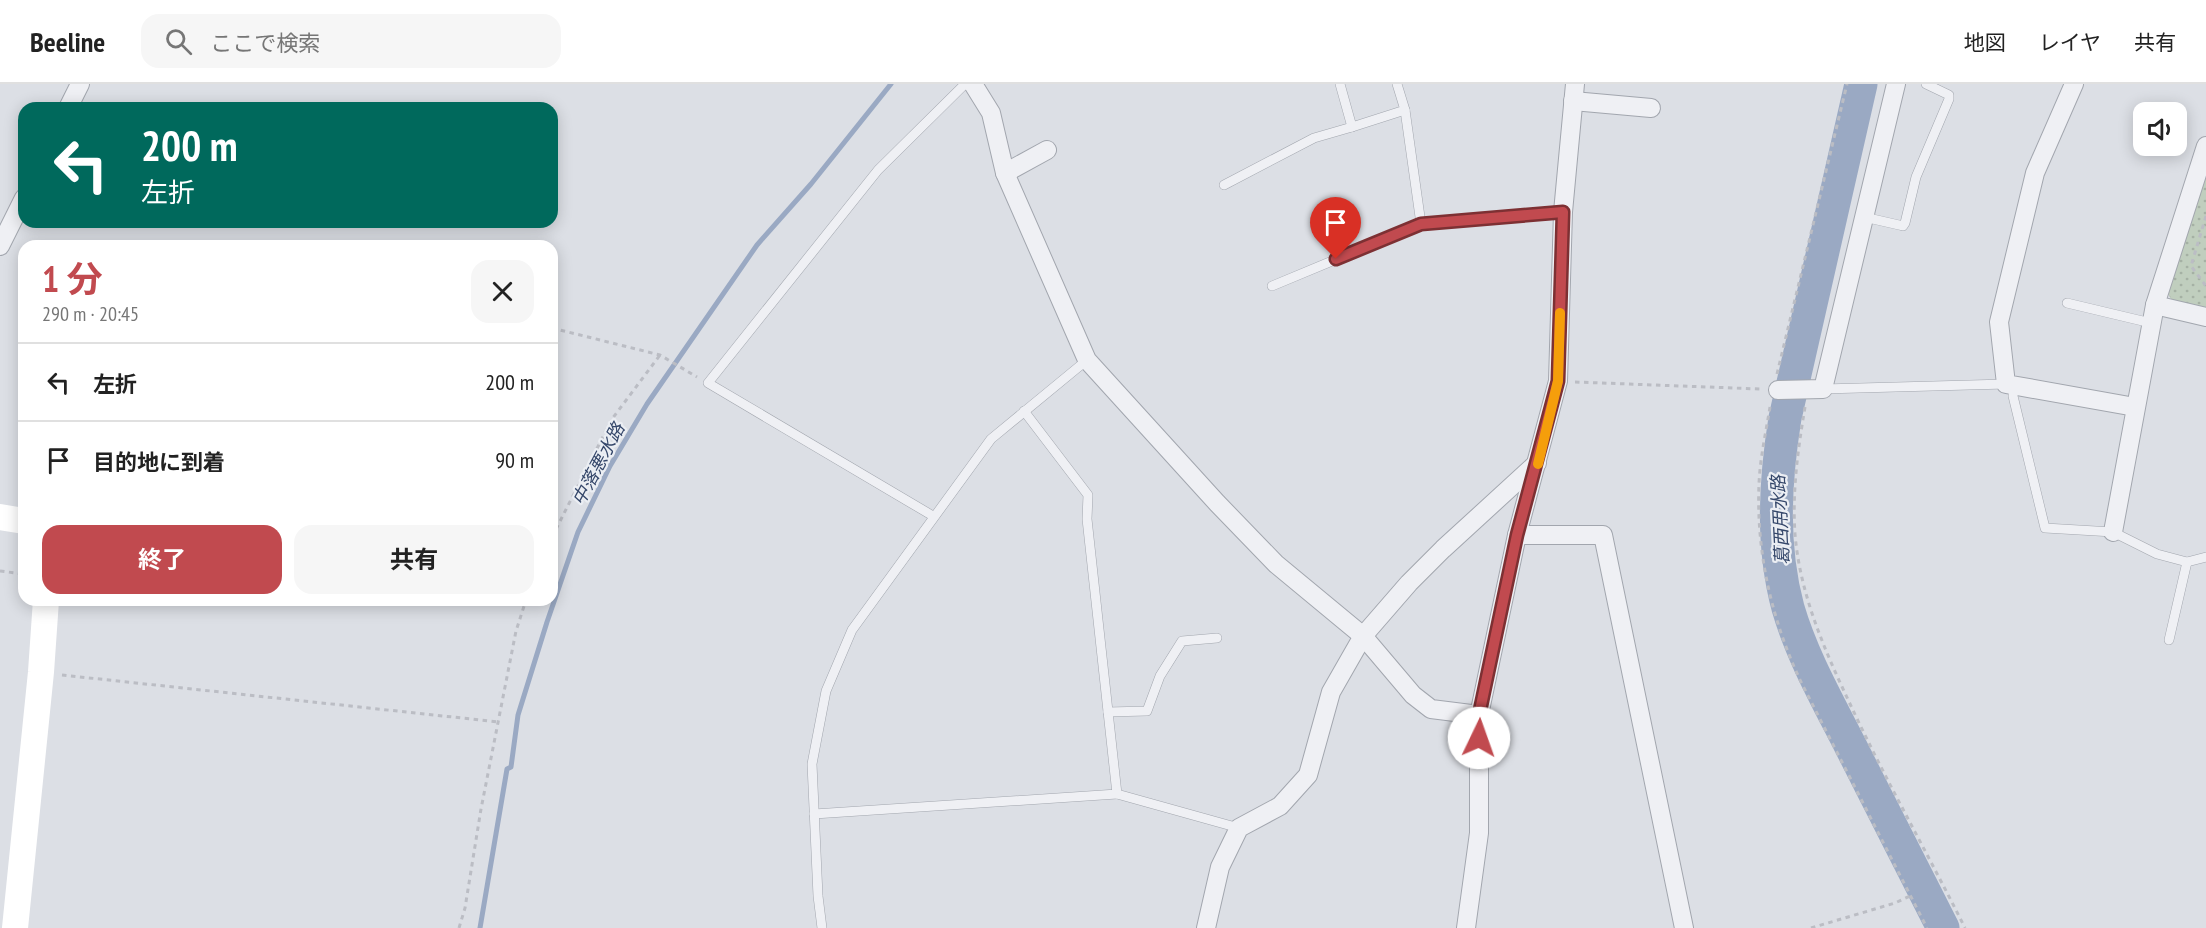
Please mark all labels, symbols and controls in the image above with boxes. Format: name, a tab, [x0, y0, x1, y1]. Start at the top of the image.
search box	[141, 14, 561, 68]
text: Beeline	[30, 23, 105, 60]
icon: search	[162, 25, 195, 58]
text: ここで検索	[210, 29, 320, 57]
text: 地図	[1964, 29, 2006, 56]
text: レイヤ	[2039, 29, 2101, 56]
text: 共有	[2134, 29, 2176, 56]
map controls	[2133, 102, 2187, 156]
button: sound	[2133, 102, 2187, 156]
text: 200 m	[141, 118, 238, 173]
icon: left	[42, 126, 120, 204]
text: 左折	[141, 175, 195, 209]
pin	[1310, 197, 1361, 259]
icon: arrive	[1319, 206, 1352, 239]
text: 1 分	[42, 255, 103, 302]
button: close	[471, 260, 534, 323]
text: 290 m · 20:45	[42, 301, 139, 327]
icon: left	[42, 366, 75, 399]
text: 200 m	[485, 368, 534, 396]
text: 左折	[93, 370, 137, 398]
water label: 中落悪水路	[567, 417, 630, 509]
icon: arrive	[42, 444, 75, 477]
text: 90 m	[495, 446, 534, 474]
text: 目的地に到着	[93, 448, 225, 476]
water label: 葛西用水路	[1766, 472, 1794, 566]
button: 終了	[42, 525, 282, 594]
button: 共有	[294, 525, 534, 594]
position arrow	[1447, 706, 1511, 770]

